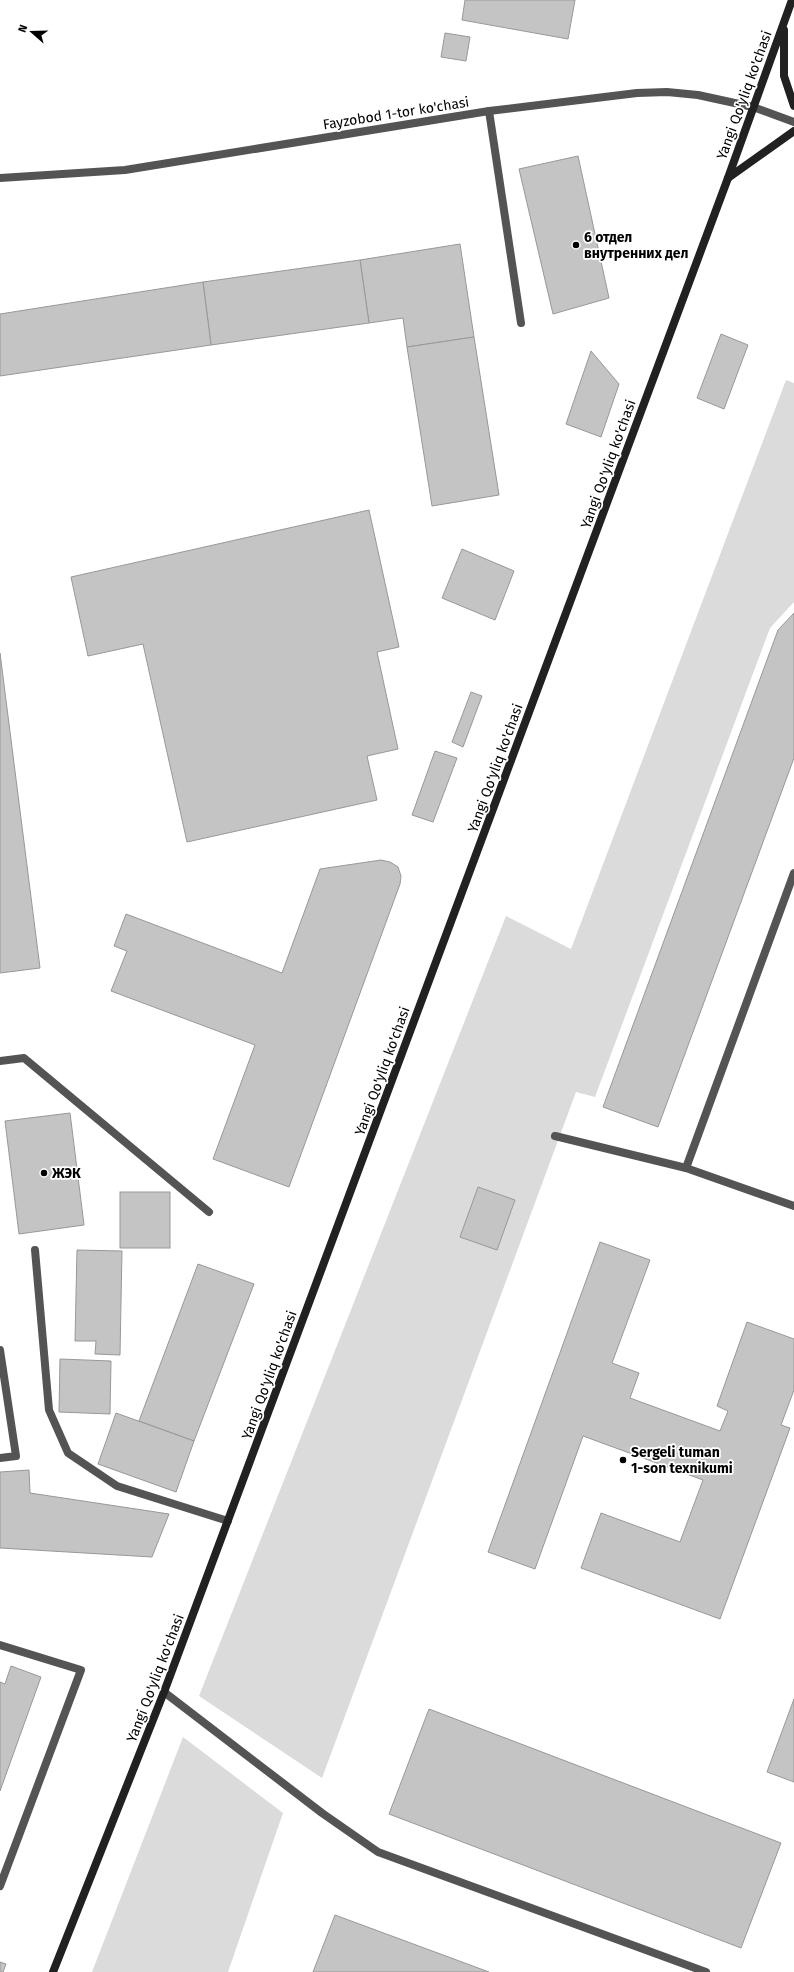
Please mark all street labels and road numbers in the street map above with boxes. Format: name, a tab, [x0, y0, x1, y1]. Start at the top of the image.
street label: Yangi Qo'yliq ko'chasi	[713, 28, 776, 162]
street label: Fayzobod 1-tor ko'chasi	[322, 94, 470, 133]
street label: Yangi Qo'yliq ko'chasi	[577, 397, 640, 531]
street label: Yangi Qo'yliq ko'chasi	[464, 701, 527, 835]
street label: Yangi Qo'yliq ko'chasi	[351, 1004, 414, 1138]
street label: Yangi Qo'yliq ko'chasi	[238, 1308, 301, 1442]
street label: Yangi Qo'yliq ko'chasi	[123, 1612, 188, 1745]

